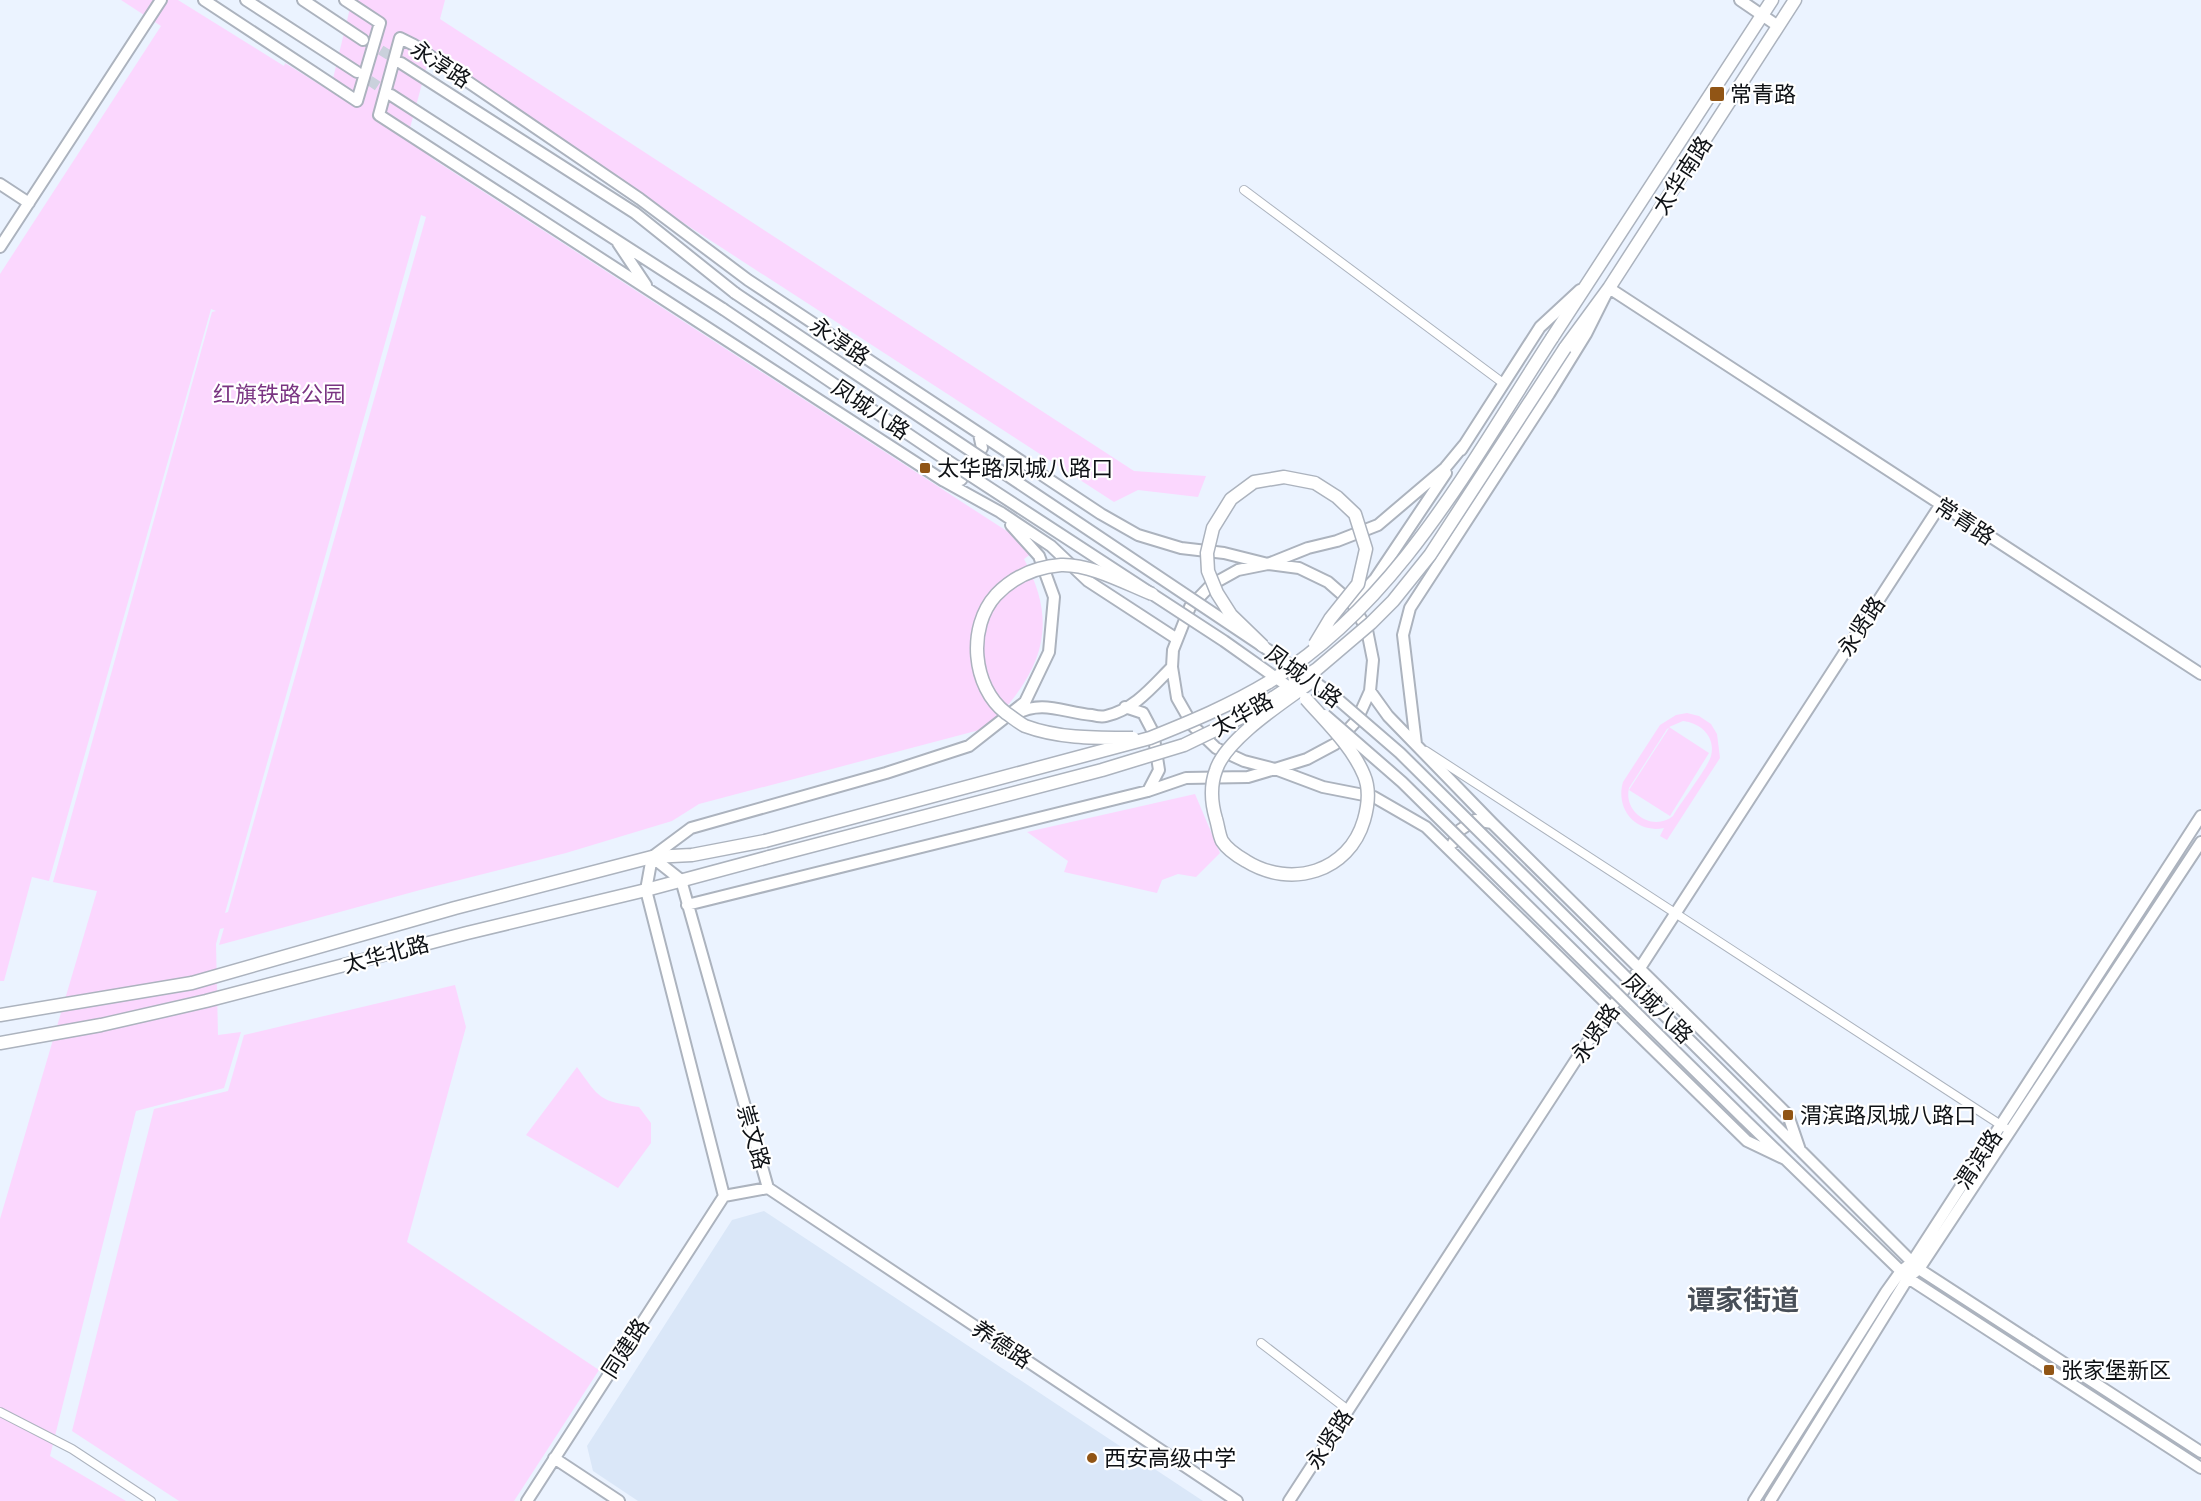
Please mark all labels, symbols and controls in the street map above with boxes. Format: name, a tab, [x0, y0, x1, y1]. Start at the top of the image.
street label: 永淳路	[405, 33, 477, 95]
place label: 常青路	[1730, 78, 1796, 110]
marker: 常青路	[1708, 85, 1726, 103]
street label: 太华南路	[1645, 129, 1719, 221]
street label: 永淳路	[804, 309, 876, 373]
street label: 凤城八路	[826, 371, 916, 447]
park label: 红旗铁路公园	[213, 378, 345, 410]
place label: 太华路凤城八路口	[937, 452, 1113, 484]
marker: 太华路凤城八路口	[918, 461, 932, 475]
street label: 常青路	[1929, 490, 2001, 552]
street label: 永贤路	[1830, 590, 1892, 662]
street label: 凤城八路	[1259, 637, 1349, 715]
street label: 太华路	[1205, 684, 1279, 744]
street label: 太华北路	[339, 927, 433, 981]
street label: 凤城八路	[1616, 966, 1700, 1050]
street label: 永贤路	[1563, 997, 1627, 1069]
place label: 渭滨路凤城八路口	[1800, 1099, 1976, 1131]
street label: 崇文路	[730, 1101, 778, 1173]
marker: 渭滨路凤城八路口	[1781, 1108, 1795, 1122]
street label: 渭滨路	[1947, 1123, 2009, 1195]
district label: 谭家街道	[1687, 1280, 1799, 1321]
street label: 同建路	[594, 1312, 656, 1384]
street label: 养德路	[966, 1312, 1038, 1376]
place label: 张家堡新区	[2061, 1354, 2171, 1386]
marker: 张家堡新区	[2042, 1363, 2056, 1377]
street label: 永贤路	[1298, 1403, 1360, 1475]
place label: 西安高级中学	[1104, 1442, 1236, 1474]
marker: 西安高级中学	[1085, 1451, 1099, 1465]

